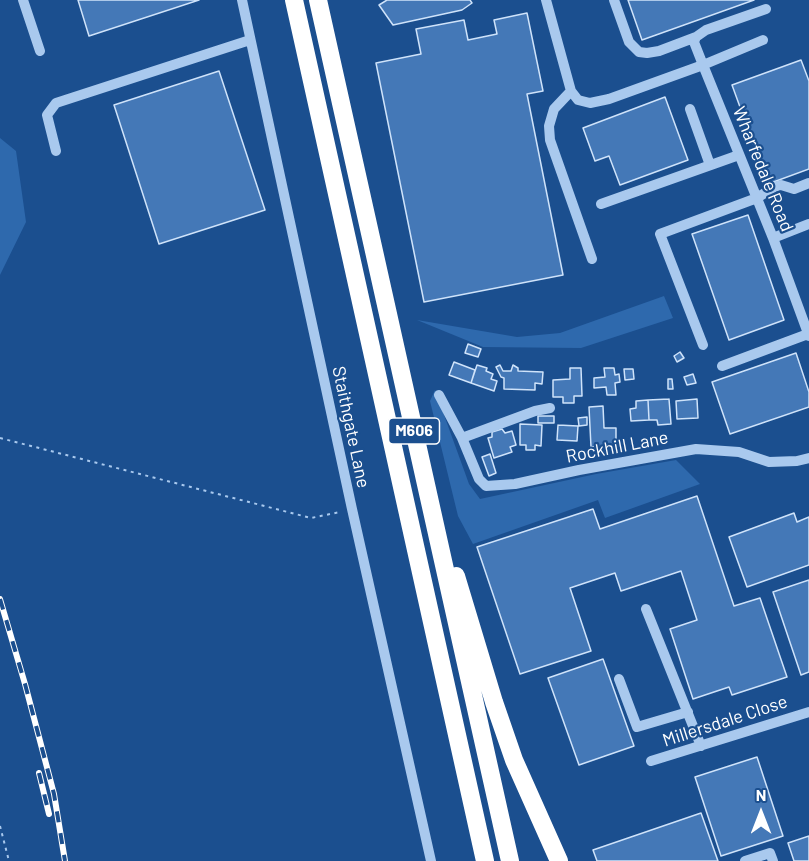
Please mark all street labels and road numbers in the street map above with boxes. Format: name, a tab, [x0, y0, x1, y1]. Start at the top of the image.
street label: Wharfedale Road	[728, 103, 798, 235]
street label: Staithgate Lane	[328, 364, 374, 490]
road number: M606	[388, 418, 440, 444]
street label: Rockhill Lane	[564, 426, 670, 468]
street label: Millersdale Close	[660, 691, 790, 751]

